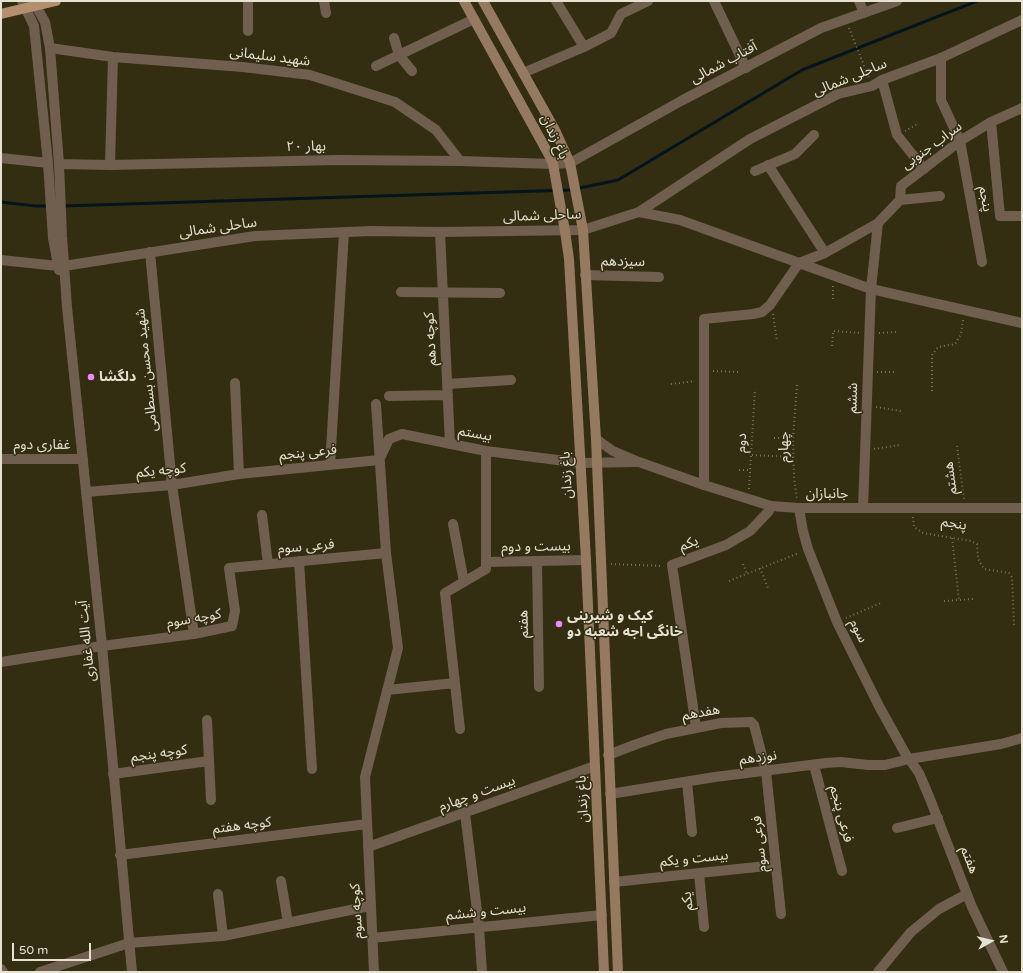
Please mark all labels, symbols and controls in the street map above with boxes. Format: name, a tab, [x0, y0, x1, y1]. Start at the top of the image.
street label: آفتاب شمالی	[688, 38, 760, 88]
street label: شهید سلیمانی	[229, 44, 311, 70]
street label: ساحلی شمالی	[810, 56, 890, 100]
street label: باغ زندان	[536, 112, 572, 162]
street label: سراب جنوبی	[898, 118, 966, 174]
street label: بهار ۲۰	[286, 138, 326, 156]
street label: پنجم	[974, 185, 996, 213]
street label: ساحلی شمالی	[502, 206, 582, 226]
street label: ساحلی شمالی	[178, 214, 258, 242]
street label: سیزدهم	[601, 253, 645, 271]
street label: شهید محسن بسطامی	[132, 308, 162, 432]
street label: کوچه دهم	[421, 312, 441, 366]
place label: دلگشا	[99, 369, 136, 385]
marker: دلگشا	[86, 372, 96, 382]
street label: ششم	[844, 382, 862, 414]
street label: بیستم	[457, 423, 493, 445]
street label: چهارم	[776, 432, 792, 462]
street label: دوم	[733, 433, 751, 453]
street label: غفاری دوم	[13, 437, 71, 453]
street label: فرعی پنجم	[278, 442, 338, 464]
street label: باغ زندان	[557, 451, 577, 499]
street label: کوچه یکم	[135, 460, 187, 482]
street label: هشتم	[941, 461, 961, 495]
street label: جانبازان	[806, 486, 848, 502]
street label: پنجم	[940, 514, 968, 534]
street label: یکم	[677, 533, 701, 555]
street label: فرعی سوم	[277, 536, 335, 558]
street label: بیست و دوم	[501, 538, 571, 556]
street label: آیت الله غفاری	[74, 599, 100, 683]
street label: کوچه سوم	[165, 606, 223, 632]
place label: کیک و شیرینی خانگی اجه شعبه دو	[567, 608, 683, 640]
street label: هفتم	[515, 610, 533, 638]
street label: سوم	[845, 616, 871, 646]
marker: کیک و شیرینی خانگی اجه شعبه دو	[554, 619, 564, 629]
street label: هفدهم	[681, 701, 721, 725]
street label: کوچه پنجم	[130, 742, 188, 766]
street label: نوزدهم	[738, 747, 778, 769]
street label: بیست و چهارم	[436, 772, 518, 816]
street label: باغ زندان	[573, 775, 593, 823]
street label: فرعی پنجم	[825, 784, 857, 844]
street label: کوچه هفتم	[212, 814, 272, 838]
street label: فرعی سوم	[749, 815, 771, 873]
street label: هفتم	[956, 844, 982, 876]
street label: بیست و یکم	[659, 847, 729, 871]
street label: کوچه سوم	[347, 883, 367, 939]
street label: یکم	[679, 891, 697, 911]
street label: بیست و ششم	[445, 899, 527, 925]
north arrow	[971, 921, 1011, 961]
text: N	[996, 934, 1010, 945]
scale bar	[14, 935, 93, 961]
text: 50 m	[19, 943, 48, 957]

